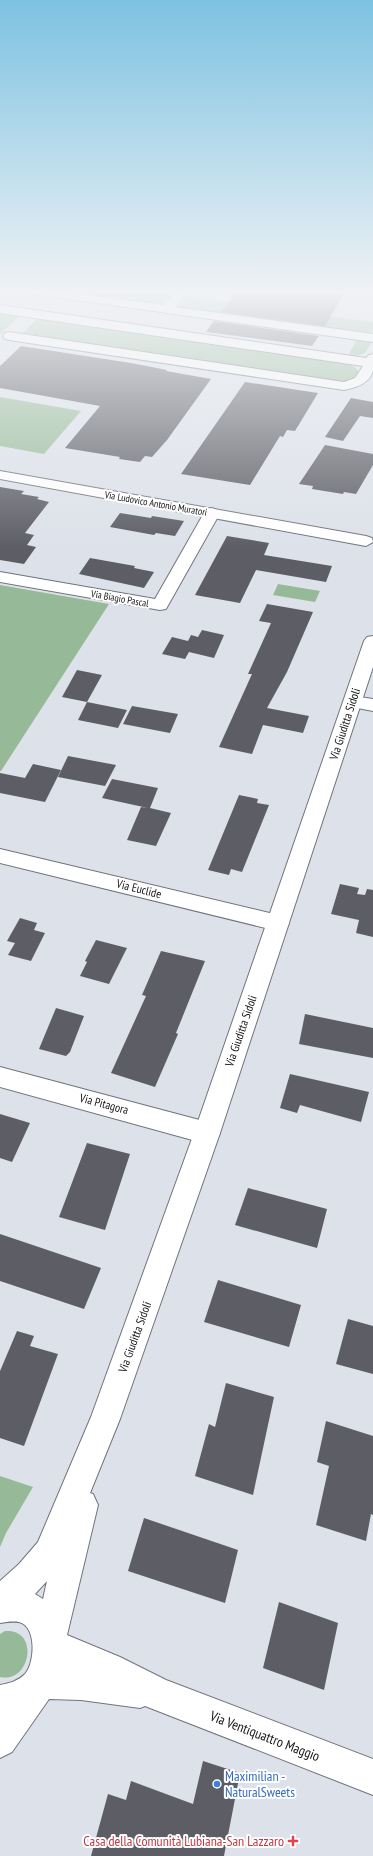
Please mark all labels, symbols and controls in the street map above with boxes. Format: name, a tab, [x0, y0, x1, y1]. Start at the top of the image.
street label: Via Ludovico Antonio Muratori	[103, 488, 208, 519]
street label: Via Biagio Pascal	[89, 587, 150, 610]
street label: Via Giuditta Sidoli	[326, 686, 363, 763]
street label: Via Euclide	[114, 875, 163, 901]
street label: Via Giuditta Sidoli	[221, 993, 260, 1069]
street label: Via Pitagora	[77, 1090, 130, 1117]
street label: Via Giuditta Sidoli	[114, 1299, 154, 1375]
street label: Via Ventiquattro Maggio	[207, 1706, 323, 1765]
place label: Maximilian - NaturalSweets	[225, 1767, 295, 1801]
marker: Maximilian - NaturalSweets	[212, 1779, 222, 1789]
place label: Casa della Comunità Lubiana-San Lazzaro	[83, 1832, 284, 1850]
marker: Casa della Comunità Lubiana-San Lazzaro	[287, 1835, 299, 1847]

